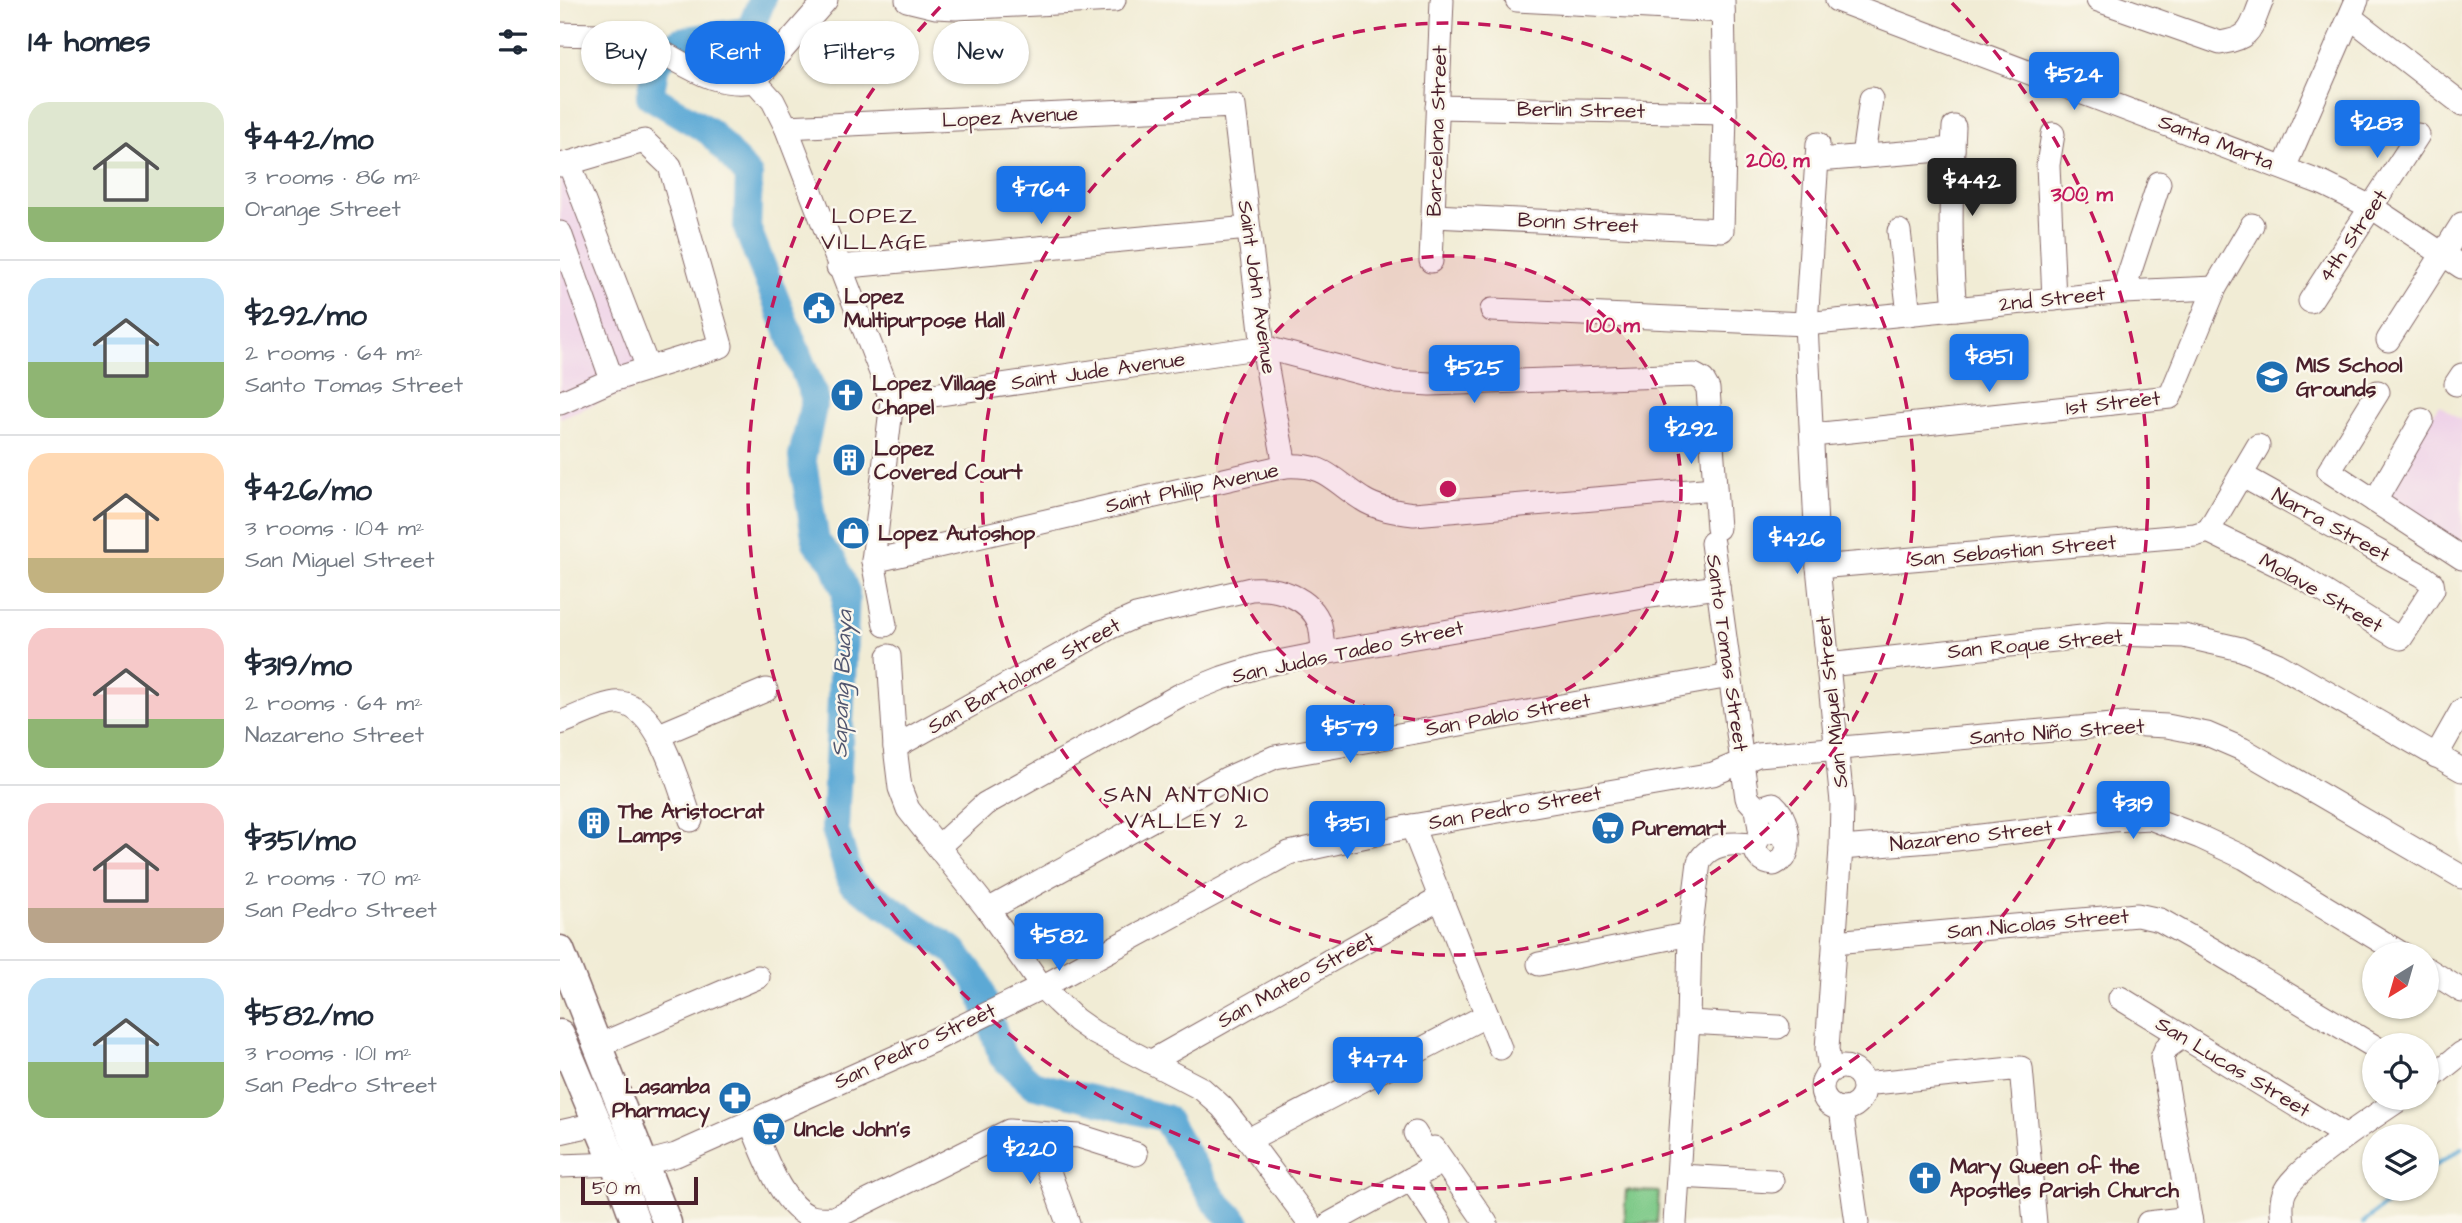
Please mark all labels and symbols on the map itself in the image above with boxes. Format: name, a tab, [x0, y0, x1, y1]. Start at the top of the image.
street label: Barcelona Street	[1420, 44, 1454, 217]
pin: $524	[2033, 52, 2115, 112]
street label: Berlin Street	[1517, 94, 1646, 126]
street label: Lopez Avenue	[941, 99, 1079, 136]
pin: $283	[2336, 100, 2418, 160]
street label: Santa Marta	[2154, 107, 2278, 177]
text: 200 m	[1745, 146, 1810, 175]
pin: $442	[1931, 158, 2013, 218]
pin: $764	[1000, 166, 1082, 226]
text: 300 m	[2050, 180, 2114, 209]
street label: 4th Street	[2311, 183, 2395, 288]
street label: Saint John Avenue	[1230, 198, 1284, 376]
district label: LOPEZ VILLAGE	[821, 200, 929, 258]
street label: Bonn Street	[1517, 205, 1640, 241]
street label: 2nd Street	[1998, 279, 2107, 319]
place label: Lopez Multipurpose Hall	[844, 282, 1005, 336]
public building icon: Lopez Multipurpose Hall	[800, 289, 838, 327]
text: 100 m	[1586, 311, 1641, 340]
pin: $851	[1948, 334, 2030, 394]
street label: Saint Jude Avenue	[1009, 344, 1187, 398]
pin: $525	[1433, 346, 1515, 405]
place label: MIS School Grounds	[2296, 351, 2403, 404]
school or university icon: MIS School Grounds	[2253, 358, 2291, 396]
place label: Lopez Village Chapel	[872, 369, 997, 423]
church icon: Lopez Village Chapel	[828, 376, 866, 414]
street label: 1st Street	[2064, 384, 2162, 422]
pin: $292	[1650, 406, 1732, 466]
place label: Lopez Covered Court	[874, 434, 1023, 487]
building icon: Lopez Covered Court	[830, 441, 868, 479]
street label: Saint Philip Avenue	[1103, 455, 1282, 522]
centre of rings	[1436, 477, 1460, 501]
street label: Narra Street	[2267, 481, 2396, 570]
shop icon: Lopez Autoshop	[834, 514, 872, 552]
pin: $426	[1756, 516, 1838, 576]
place label: Lopez Autoshop	[878, 519, 1035, 549]
street label: San Sebastian Street	[1909, 527, 2118, 574]
street label: Molave Street	[2254, 546, 2389, 640]
street label: Santo Tomas Street	[1699, 552, 1755, 754]
water label: Sapang Buaya	[823, 608, 862, 758]
street label: San Bartolome Street	[922, 611, 1126, 741]
street label: San Judas Tadeo Street	[1229, 613, 1467, 691]
street label: San Miguel Street	[1808, 614, 1857, 790]
street label: San Roque Street	[1946, 622, 2124, 666]
street label: San Pablo Street	[1423, 686, 1593, 744]
pin: $579	[1309, 706, 1391, 765]
street label: Santo Niño Street	[1969, 711, 2146, 753]
street label: San Pedro Street	[1426, 778, 1604, 837]
district label: SAN ANTONIO VALLEY 2	[1103, 779, 1271, 837]
pin: $319	[2092, 782, 2174, 841]
place label: The Aristocrat Lamps	[617, 797, 765, 851]
pin: $351	[1306, 802, 1388, 861]
building icon: The Aristocrat Lamps	[575, 804, 613, 842]
supermarket icon: Puremart	[1589, 809, 1627, 847]
street label: Nazareno Street	[1888, 813, 2054, 859]
place label: Puremart	[1632, 814, 1727, 843]
street label: San Nicolas Street	[1946, 902, 2131, 946]
pin: $582	[1018, 914, 1100, 973]
street label: San Mateo Street	[1212, 924, 1380, 1035]
north arrow	[2362, 942, 2440, 1018]
street label: San Pedro Street	[829, 996, 1001, 1096]
street label: San Lucas Street	[2150, 1009, 2316, 1125]
pin: $474	[1337, 1038, 1419, 1097]
place label: Lasamba Pharmacy	[612, 1072, 710, 1128]
pharmacy icon: Lasamba Pharmacy	[716, 1079, 754, 1117]
supermarket icon: Uncle John's	[750, 1110, 788, 1148]
place label: Uncle John's	[794, 1115, 911, 1144]
pin: $220	[989, 1126, 1071, 1186]
place label: Mary Queen of the Apostles Parish Church	[1950, 1152, 2180, 1206]
church icon: Mary Queen of the Apostles Parish Church	[1906, 1159, 1944, 1197]
scale bar	[581, 1174, 698, 1206]

